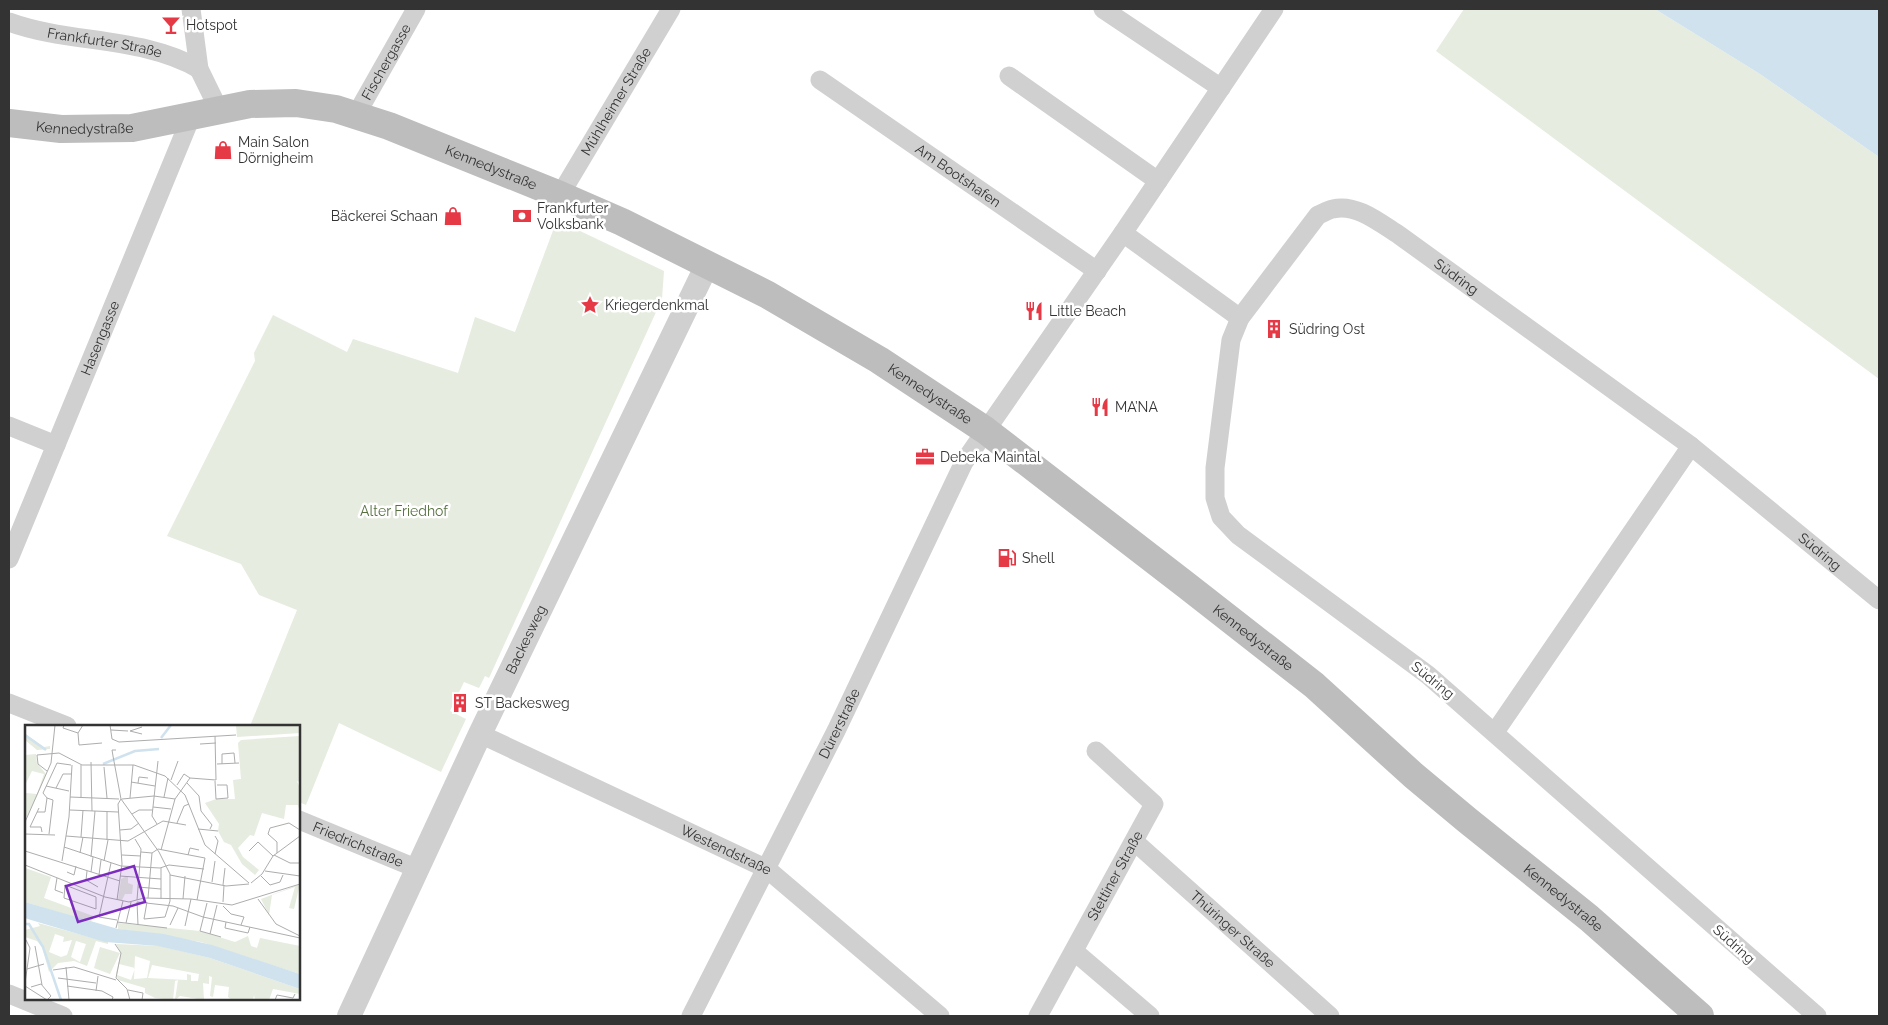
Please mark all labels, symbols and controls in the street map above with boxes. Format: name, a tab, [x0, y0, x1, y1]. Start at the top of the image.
bar icon: Hotspot	[160, 14, 182, 36]
place label: Hotspot	[186, 17, 238, 33]
street label: Fischergasse	[358, 21, 414, 103]
street label: Frankfurter Straße	[46, 25, 164, 61]
street label: Mühlheimer Straße	[578, 45, 654, 158]
street label: Kennedystraße	[35, 118, 133, 137]
place label: Main Salon Dörnigheim	[238, 134, 313, 166]
shop icon: Main Salon Dörnigheim	[212, 139, 234, 161]
street label: Am Bootshafen	[913, 140, 1004, 210]
street label: Kennedystraße	[443, 142, 539, 193]
place label: Frankfurter Volksbank	[537, 200, 608, 232]
shop icon: Bäckerei Schaan	[442, 205, 464, 227]
bank icon: Frankfurter Volksbank	[511, 205, 533, 227]
place label: Bäckerei Schaan	[331, 208, 438, 224]
street label: Südring	[1431, 255, 1482, 298]
place icon: Kriegerdenkmal	[579, 294, 601, 316]
place label: Kriegerdenkmal	[605, 297, 709, 313]
street label: Hasengasse	[78, 298, 122, 378]
restaurant icon: Little Beach	[1023, 300, 1045, 322]
place label: Little Beach	[1049, 303, 1126, 319]
building icon: Südring Ost	[1263, 318, 1285, 340]
place label: Südring Ost	[1289, 321, 1365, 337]
street label: Kennedystraße	[885, 360, 975, 427]
restaurant icon: MA’NA	[1089, 396, 1111, 418]
place label: MA’NA	[1115, 399, 1158, 415]
office icon: Debeka Maintal	[914, 446, 936, 468]
place label: Debeka Maintal	[940, 449, 1041, 465]
park label: Alter Friedhof	[360, 503, 449, 519]
street label: Südring	[1795, 529, 1844, 574]
fuel station icon: Shell	[996, 547, 1018, 569]
place label: Shell	[1022, 550, 1055, 566]
street label: Kennedystraße	[1210, 601, 1297, 674]
street label: Backesweg	[502, 602, 549, 676]
street label: Südring	[1408, 658, 1458, 702]
street label: Dürerstraße	[815, 686, 863, 761]
building icon: ST Backesweg	[449, 692, 471, 714]
place label: ST Backesweg	[475, 695, 570, 711]
inset map	[25, 725, 300, 1000]
street label: Friedrichstraße	[311, 819, 406, 870]
street label: Westendstraße	[678, 822, 774, 878]
street label: Stettiner Straße	[1084, 828, 1146, 923]
street label: Kennedystraße	[1521, 861, 1606, 935]
street label: Thüringer Straße	[1187, 887, 1278, 971]
street label: Südring	[1710, 921, 1758, 967]

